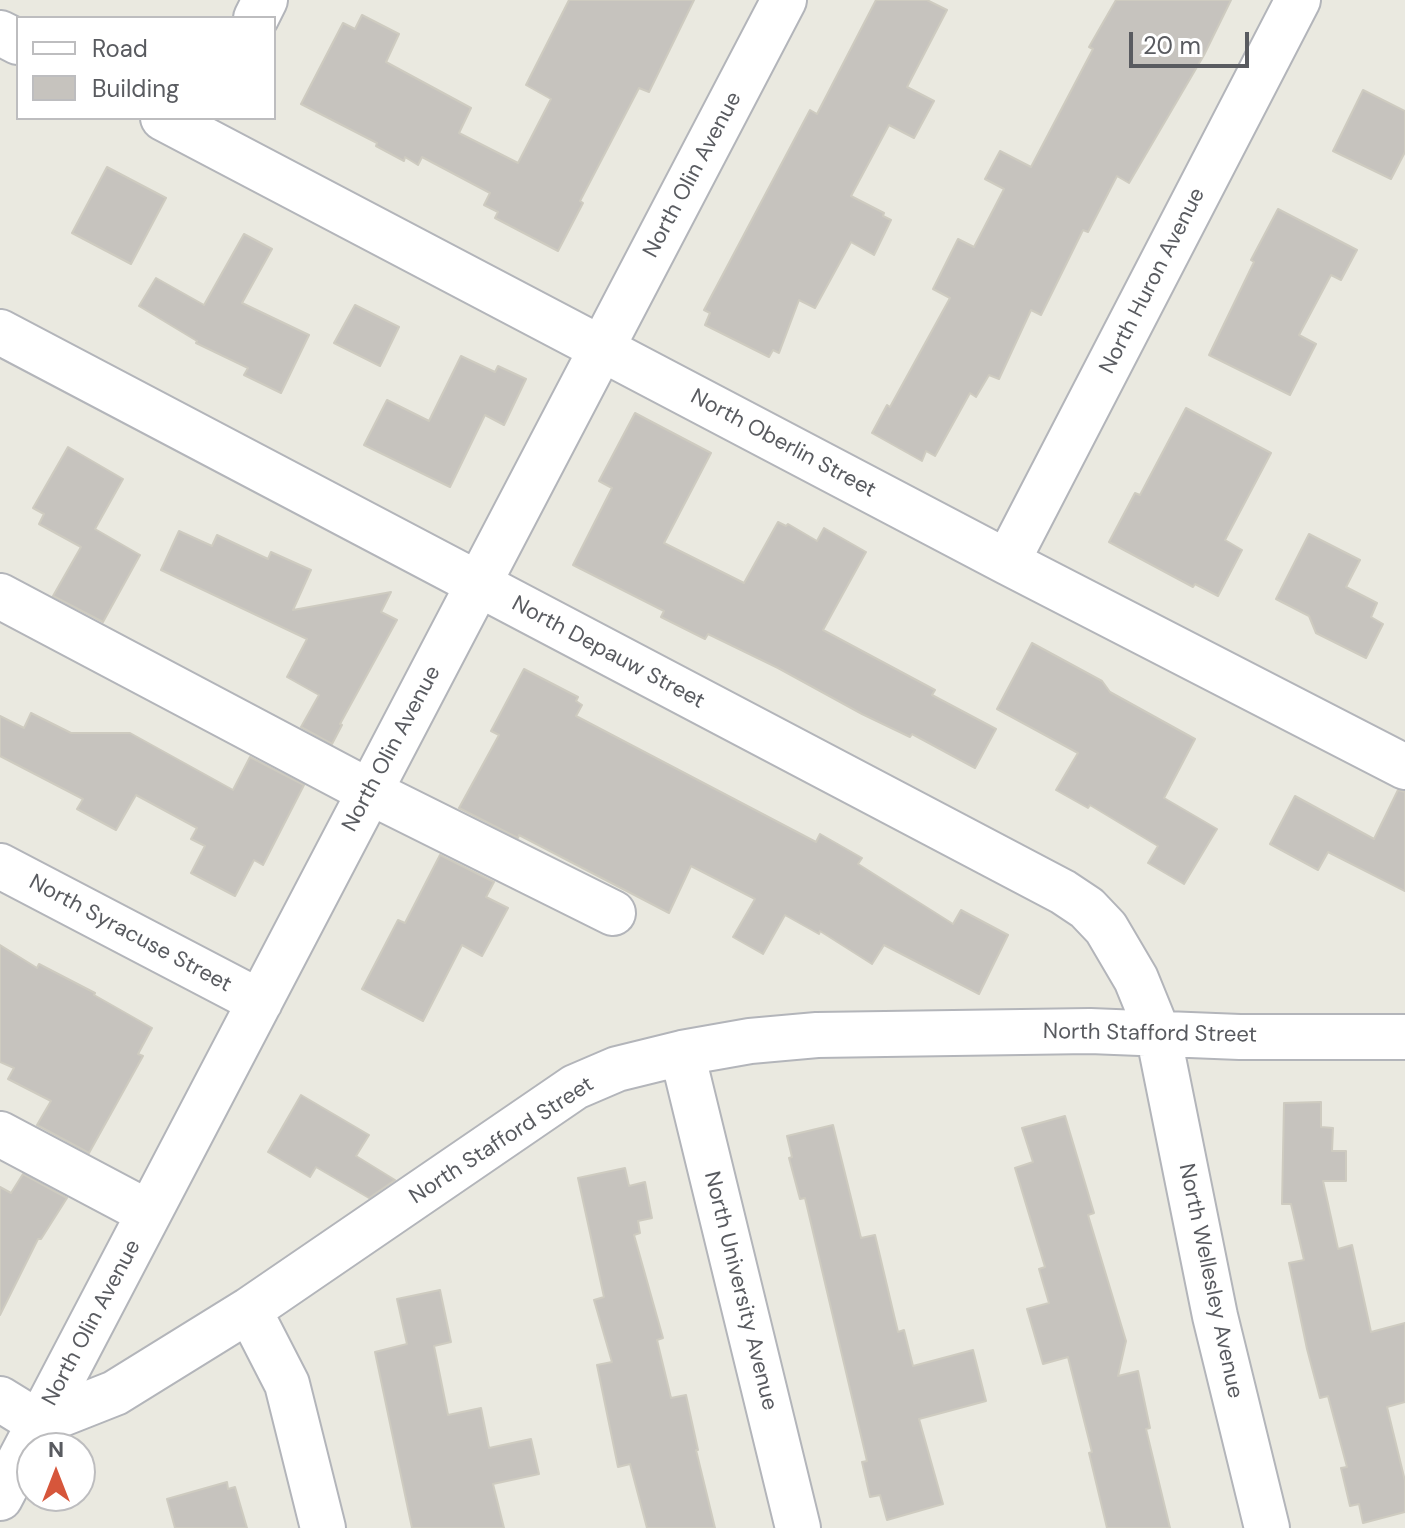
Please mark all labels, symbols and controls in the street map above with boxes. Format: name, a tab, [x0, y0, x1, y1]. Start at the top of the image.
legend	[16, 16, 276, 120]
scale bar	[1133, 16, 1253, 66]
text: 20 m	[1143, 30, 1201, 61]
text: Road	[92, 33, 148, 64]
text: Building	[92, 73, 179, 104]
street label: North Olin Avenue	[638, 88, 748, 262]
street label: North Huron Avenue	[1095, 184, 1211, 378]
street label: North Oberlin Street	[686, 384, 880, 504]
street label: North Depauw Street	[507, 591, 709, 715]
street label: North Olin Avenue	[337, 662, 447, 836]
street label: North Syracuse Street	[24, 869, 236, 999]
street label: North Stafford Street	[1043, 1019, 1257, 1049]
street label: North Stafford Street	[405, 1072, 599, 1210]
street label: North Wellesley Avenue	[1172, 1161, 1248, 1401]
street label: North University Avenue	[698, 1169, 782, 1413]
street label: North Olin Avenue	[37, 1236, 147, 1410]
north arrow	[16, 1432, 96, 1512]
text: N	[48, 1435, 64, 1464]

